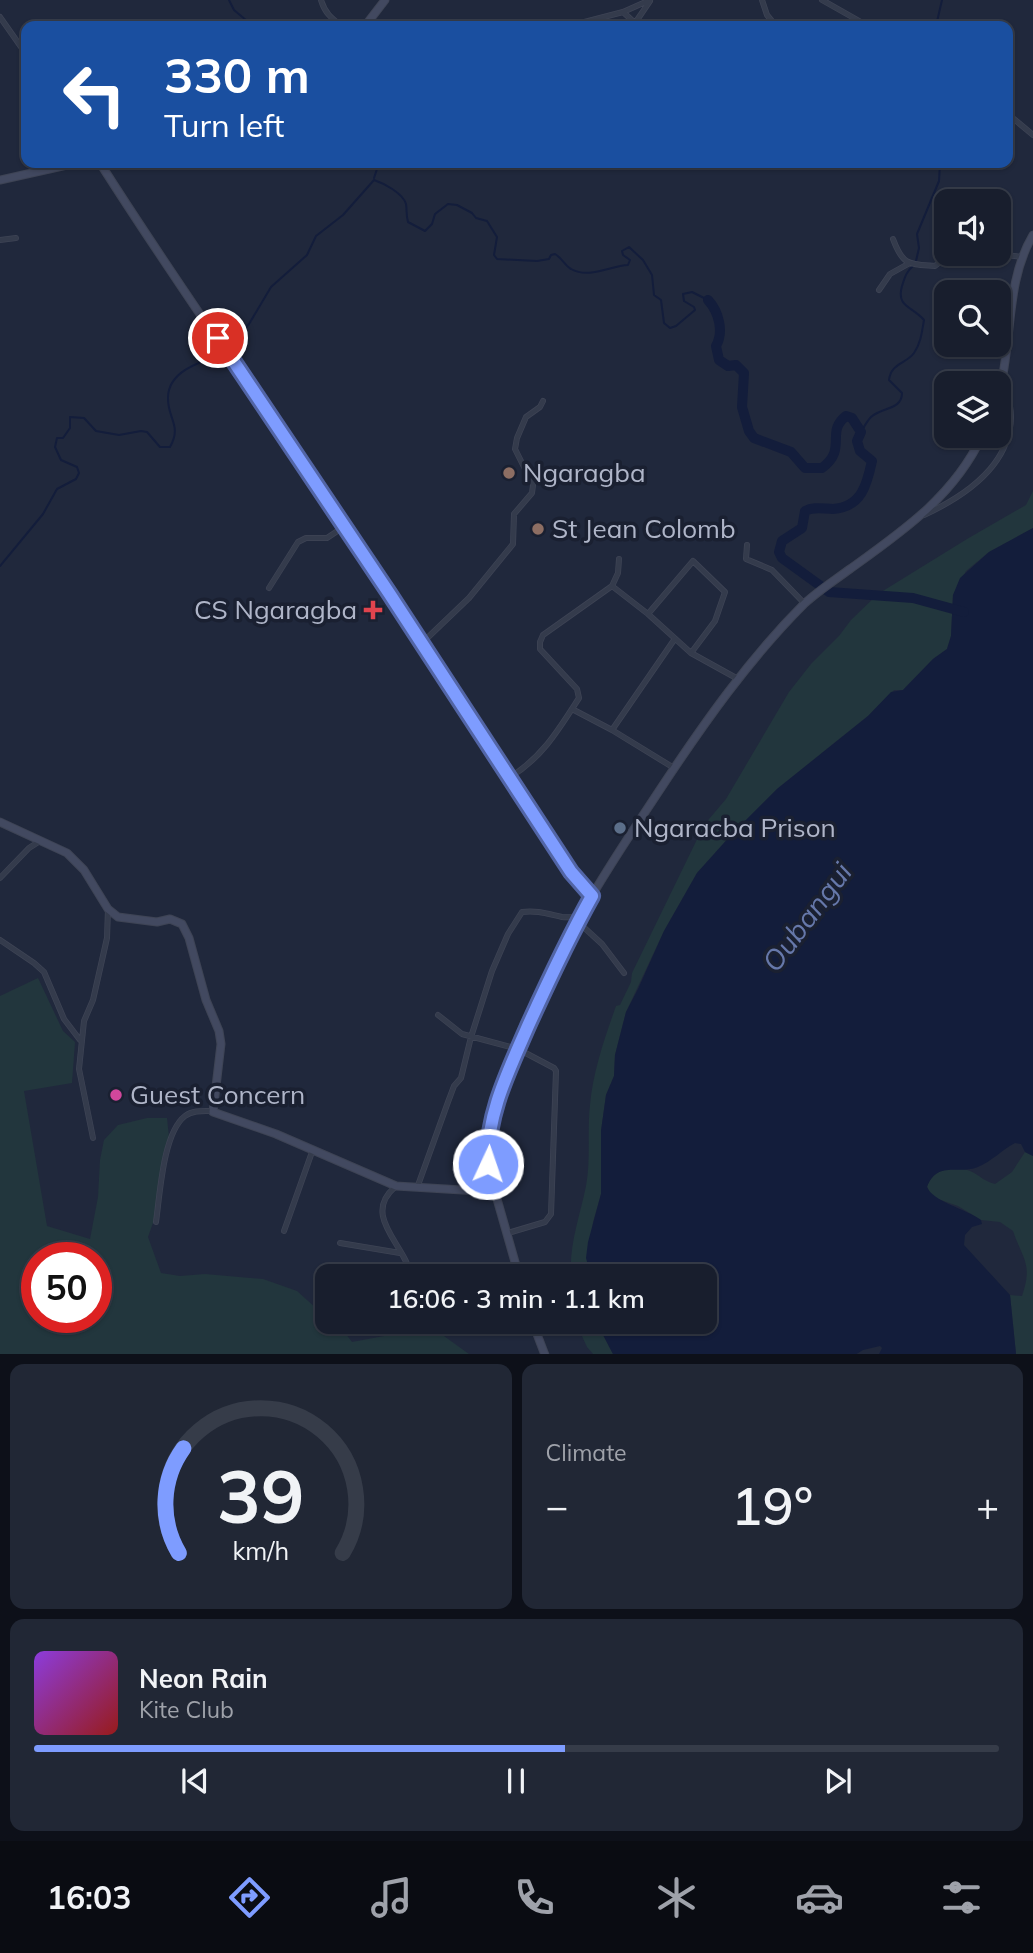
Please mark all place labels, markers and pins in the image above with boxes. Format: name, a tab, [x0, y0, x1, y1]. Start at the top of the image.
pin	[188, 308, 248, 368]
place label: Ngaragba	[523, 456, 646, 489]
marker: Ngaragba	[501, 465, 517, 481]
place label: St Jean Colomb	[552, 512, 736, 545]
marker: St Jean Colomb	[530, 521, 546, 537]
place label: CS Ngaragba	[194, 593, 357, 626]
marker: CS Ngaragba	[363, 600, 383, 620]
place label: Ngaracba Prison	[634, 811, 836, 844]
marker: Ngaracba Prison	[612, 820, 628, 836]
place label: Guest Concern	[130, 1078, 305, 1111]
marker: Guest Concern	[108, 1087, 124, 1103]

